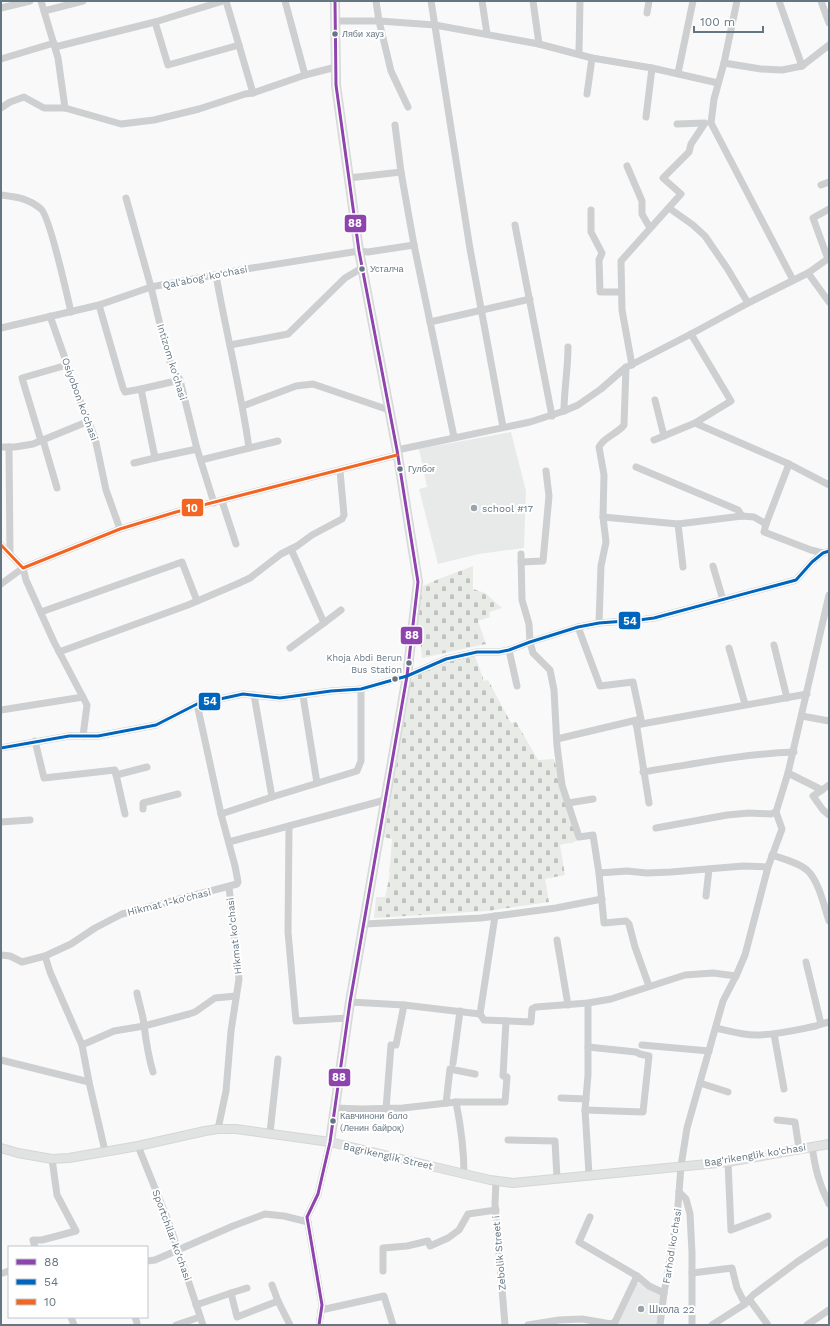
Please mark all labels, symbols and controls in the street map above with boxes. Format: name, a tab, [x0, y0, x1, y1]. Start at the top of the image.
scale bar	[694, 8, 763, 34]
text: 100 m	[700, 15, 735, 29]
marker: Ляби хауз	[330, 29, 340, 39]
place label: Ляби хауз	[342, 29, 384, 39]
line badge: 88	[344, 214, 367, 233]
text: 88	[348, 217, 362, 230]
street label: Qal'abog' ko'chasi	[162, 263, 248, 291]
marker: Усталча	[357, 264, 367, 274]
place label: Усталча	[370, 264, 403, 274]
street label: Intizom ko'chasi	[155, 323, 189, 401]
street label: Osiyobon ko'chasi	[60, 356, 100, 442]
marker: Гулбоғ	[395, 464, 405, 474]
place label: Гулбоғ	[408, 464, 436, 474]
line badge: 10	[181, 498, 204, 517]
text: 10	[186, 502, 198, 515]
marker: school #17	[469, 503, 479, 513]
place label: school #17	[482, 503, 533, 514]
line badge: 54	[618, 611, 641, 630]
text: 54	[623, 615, 637, 628]
line badge: 88	[400, 626, 423, 645]
text: 88	[405, 629, 419, 642]
place label: Khoja Abdi Berun Bus Station	[327, 653, 402, 675]
marker: Khoja Abdi Berun Bus Station	[404, 658, 414, 668]
unlabelled marker	[390, 674, 400, 684]
line badge: 54	[198, 692, 221, 711]
text: 54	[203, 695, 217, 708]
street label: Hikmat 1-ko'chasi	[126, 886, 212, 918]
street label: Hikmat ko'chasi	[225, 897, 243, 975]
line badge: 88	[328, 1068, 351, 1087]
text: 88	[332, 1071, 346, 1084]
place label: Кавчинони боло (Ленин байроқ)	[340, 1111, 408, 1133]
marker: Кавчинони боло (Ленин байроқ)	[328, 1116, 338, 1126]
street label: Bagrikenglik Street	[342, 1140, 435, 1172]
street label: Bag'rikenglik ko'chasi	[703, 1142, 807, 1168]
street label: Sportchilar ko‘chasi	[150, 1188, 194, 1282]
street label: Farhod ko'chasi	[661, 1208, 683, 1284]
street label: Zebolik Street i	[490, 1215, 508, 1291]
legend	[8, 1246, 148, 1318]
text: 88	[44, 1255, 59, 1269]
text: 54	[44, 1275, 58, 1289]
text: 10	[44, 1295, 56, 1309]
marker: Школа 22	[636, 1304, 646, 1314]
place label: Школа 22	[649, 1304, 695, 1315]

